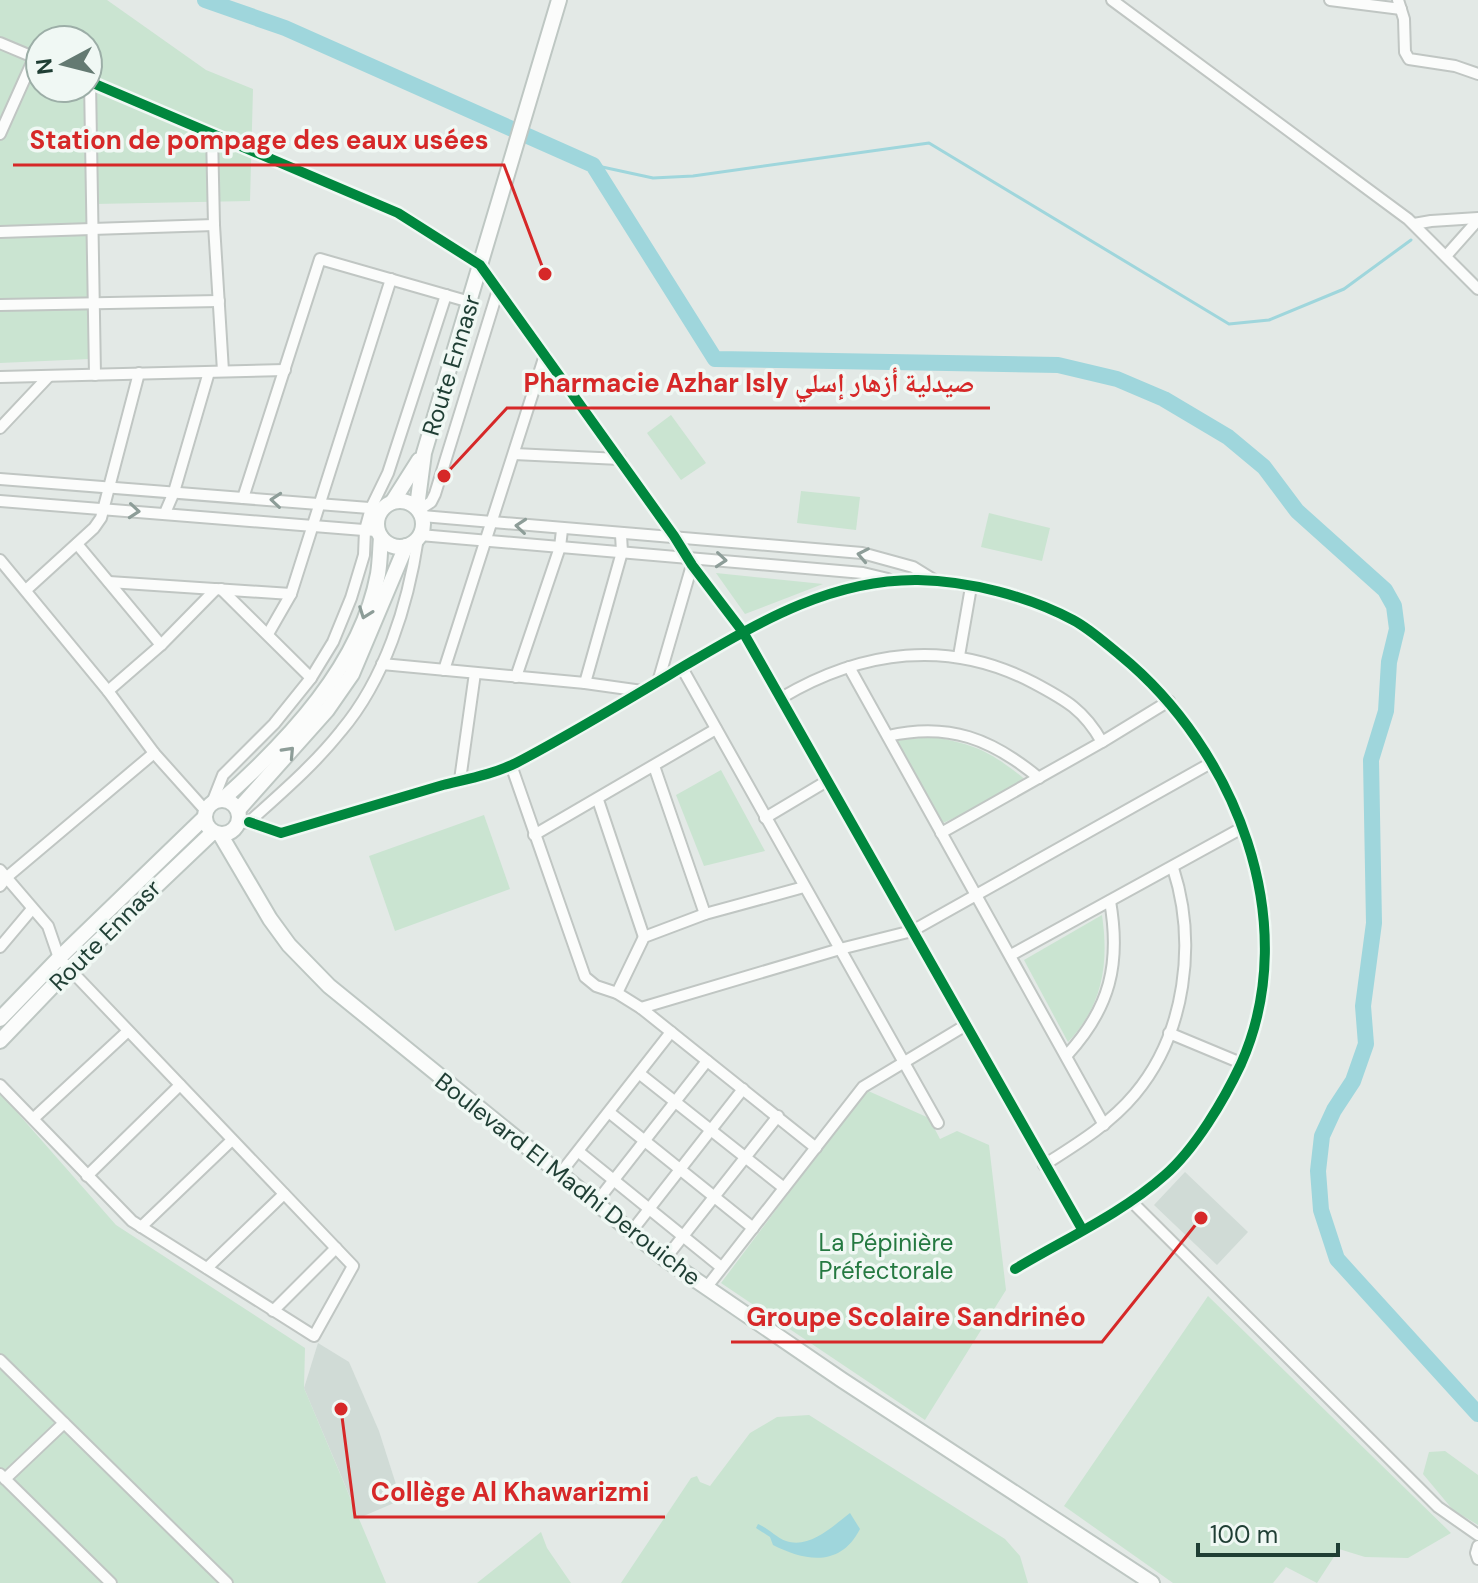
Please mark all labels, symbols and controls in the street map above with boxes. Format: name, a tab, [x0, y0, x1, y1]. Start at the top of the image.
north arrow	[24, 24, 104, 104]
text: N	[29, 57, 60, 76]
callout: Station de pompage des eaux usées	[13, 115, 504, 165]
text: Station de pompage des eaux usées	[29, 123, 489, 157]
street label: Route Ennasr	[415, 291, 487, 439]
callout: Pharmacie Azhar Isly صيدلية أزهار إسلي	[507, 358, 990, 408]
text: Pharmacie Azhar Isly صيدلية أزهار إسلي	[524, 366, 974, 403]
one-way arrow	[270, 492, 283, 509]
one-way arrow	[128, 502, 141, 519]
one-way arrow	[514, 518, 527, 535]
one-way arrow	[857, 547, 870, 564]
one-way arrow	[715, 552, 728, 569]
one-way arrow	[358, 605, 375, 619]
one-way arrow	[279, 746, 293, 761]
street label: Route Ennasr	[43, 872, 168, 997]
street label: Boulevard El Madhi Derouiche	[429, 1066, 707, 1292]
park label: La Pépinière Préfectorale	[819, 1227, 953, 1286]
callout: Groupe Scolaire Sandrinéo	[731, 1292, 1102, 1342]
text: Groupe Scolaire Sandrinéo	[746, 1300, 1086, 1334]
callout: Collège Al Khawarizmi	[355, 1467, 665, 1517]
text: Collège Al Khawarizmi	[371, 1475, 649, 1509]
scale bar	[1198, 1507, 1338, 1557]
text: 100 m	[1210, 1519, 1278, 1550]

